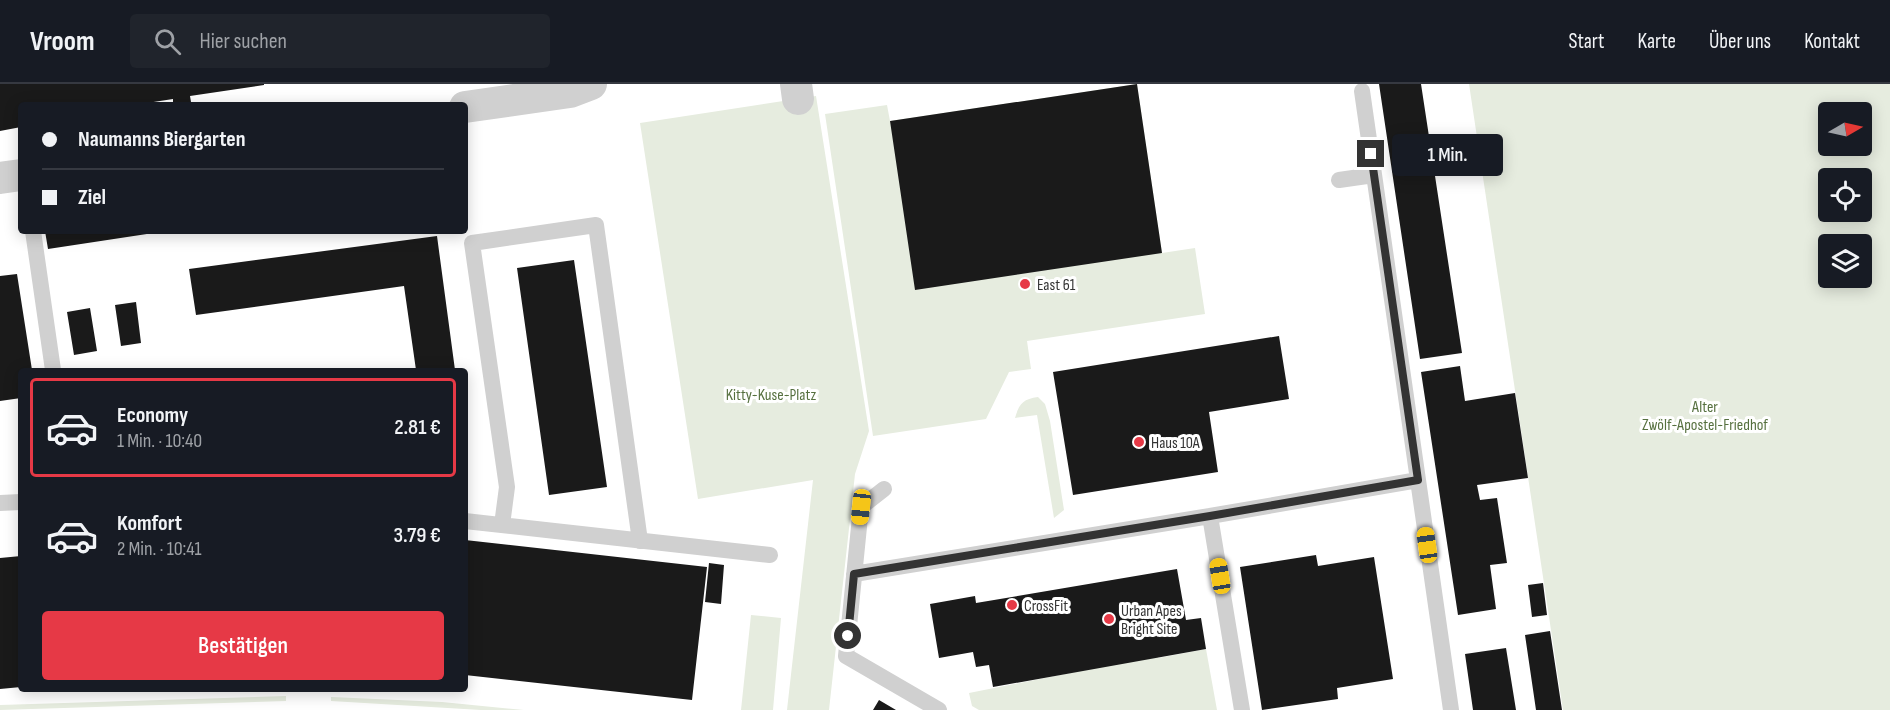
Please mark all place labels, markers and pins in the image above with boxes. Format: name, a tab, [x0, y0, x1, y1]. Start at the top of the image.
place label: East 61	[1037, 276, 1076, 295]
marker: East 61	[1018, 277, 1032, 291]
place label: Haus 10A	[1151, 434, 1200, 453]
marker: Haus 10A	[1132, 435, 1146, 449]
place label: CrossFit	[1024, 597, 1068, 616]
marker: CrossFit	[1005, 598, 1019, 612]
place label: Urban Apes Bright Site	[1121, 602, 1182, 639]
marker: Urban Apes Bright Site	[1102, 612, 1116, 626]

